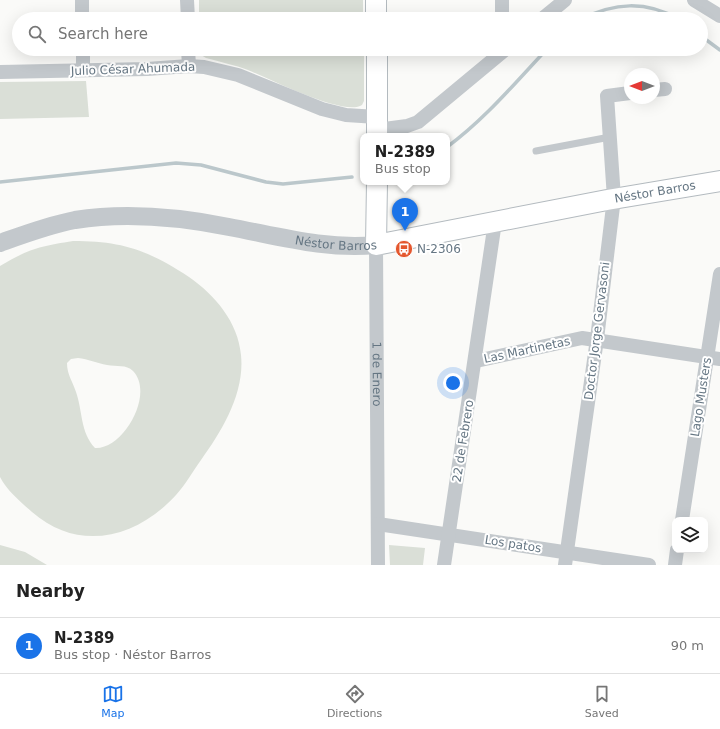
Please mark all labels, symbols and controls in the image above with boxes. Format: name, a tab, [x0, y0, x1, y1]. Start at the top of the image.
search box	[12, 12, 708, 56]
icon: search	[26, 23, 48, 45]
text: Search here	[58, 25, 148, 43]
street label: Julio César Ahumada	[70, 60, 195, 78]
north arrow	[624, 68, 660, 104]
popup	[360, 133, 450, 185]
text: N-2389	[375, 143, 435, 161]
text: Bus stop	[375, 161, 431, 176]
street label: Néstor Barros	[613, 178, 697, 206]
pin: 1	[392, 198, 418, 231]
street label: Néstor Barros	[294, 233, 377, 253]
bus stop icon: N-2306	[394, 239, 414, 259]
place label: N-2306	[417, 242, 461, 256]
street label: Doctor Jorge Gervasoni	[582, 261, 612, 401]
street label: Las Martinetas	[482, 334, 572, 366]
street label: 1 de Enero	[370, 341, 384, 407]
street label: Lago Musters	[688, 356, 714, 438]
your location	[443, 373, 463, 393]
street label: 22 de Febrero	[450, 399, 476, 483]
map controls	[672, 517, 708, 553]
button: layers	[672, 517, 708, 553]
street label: Los patos	[484, 533, 542, 555]
text: Nearby	[16, 581, 85, 601]
text: N-2389	[54, 629, 115, 647]
text: 1	[24, 638, 34, 653]
text: 90 m	[671, 638, 704, 653]
text: Bus stop · Néstor Barros	[54, 647, 211, 662]
tab: Map	[101, 683, 124, 720]
tab: Directions	[327, 683, 382, 720]
tab: Saved	[585, 683, 619, 720]

